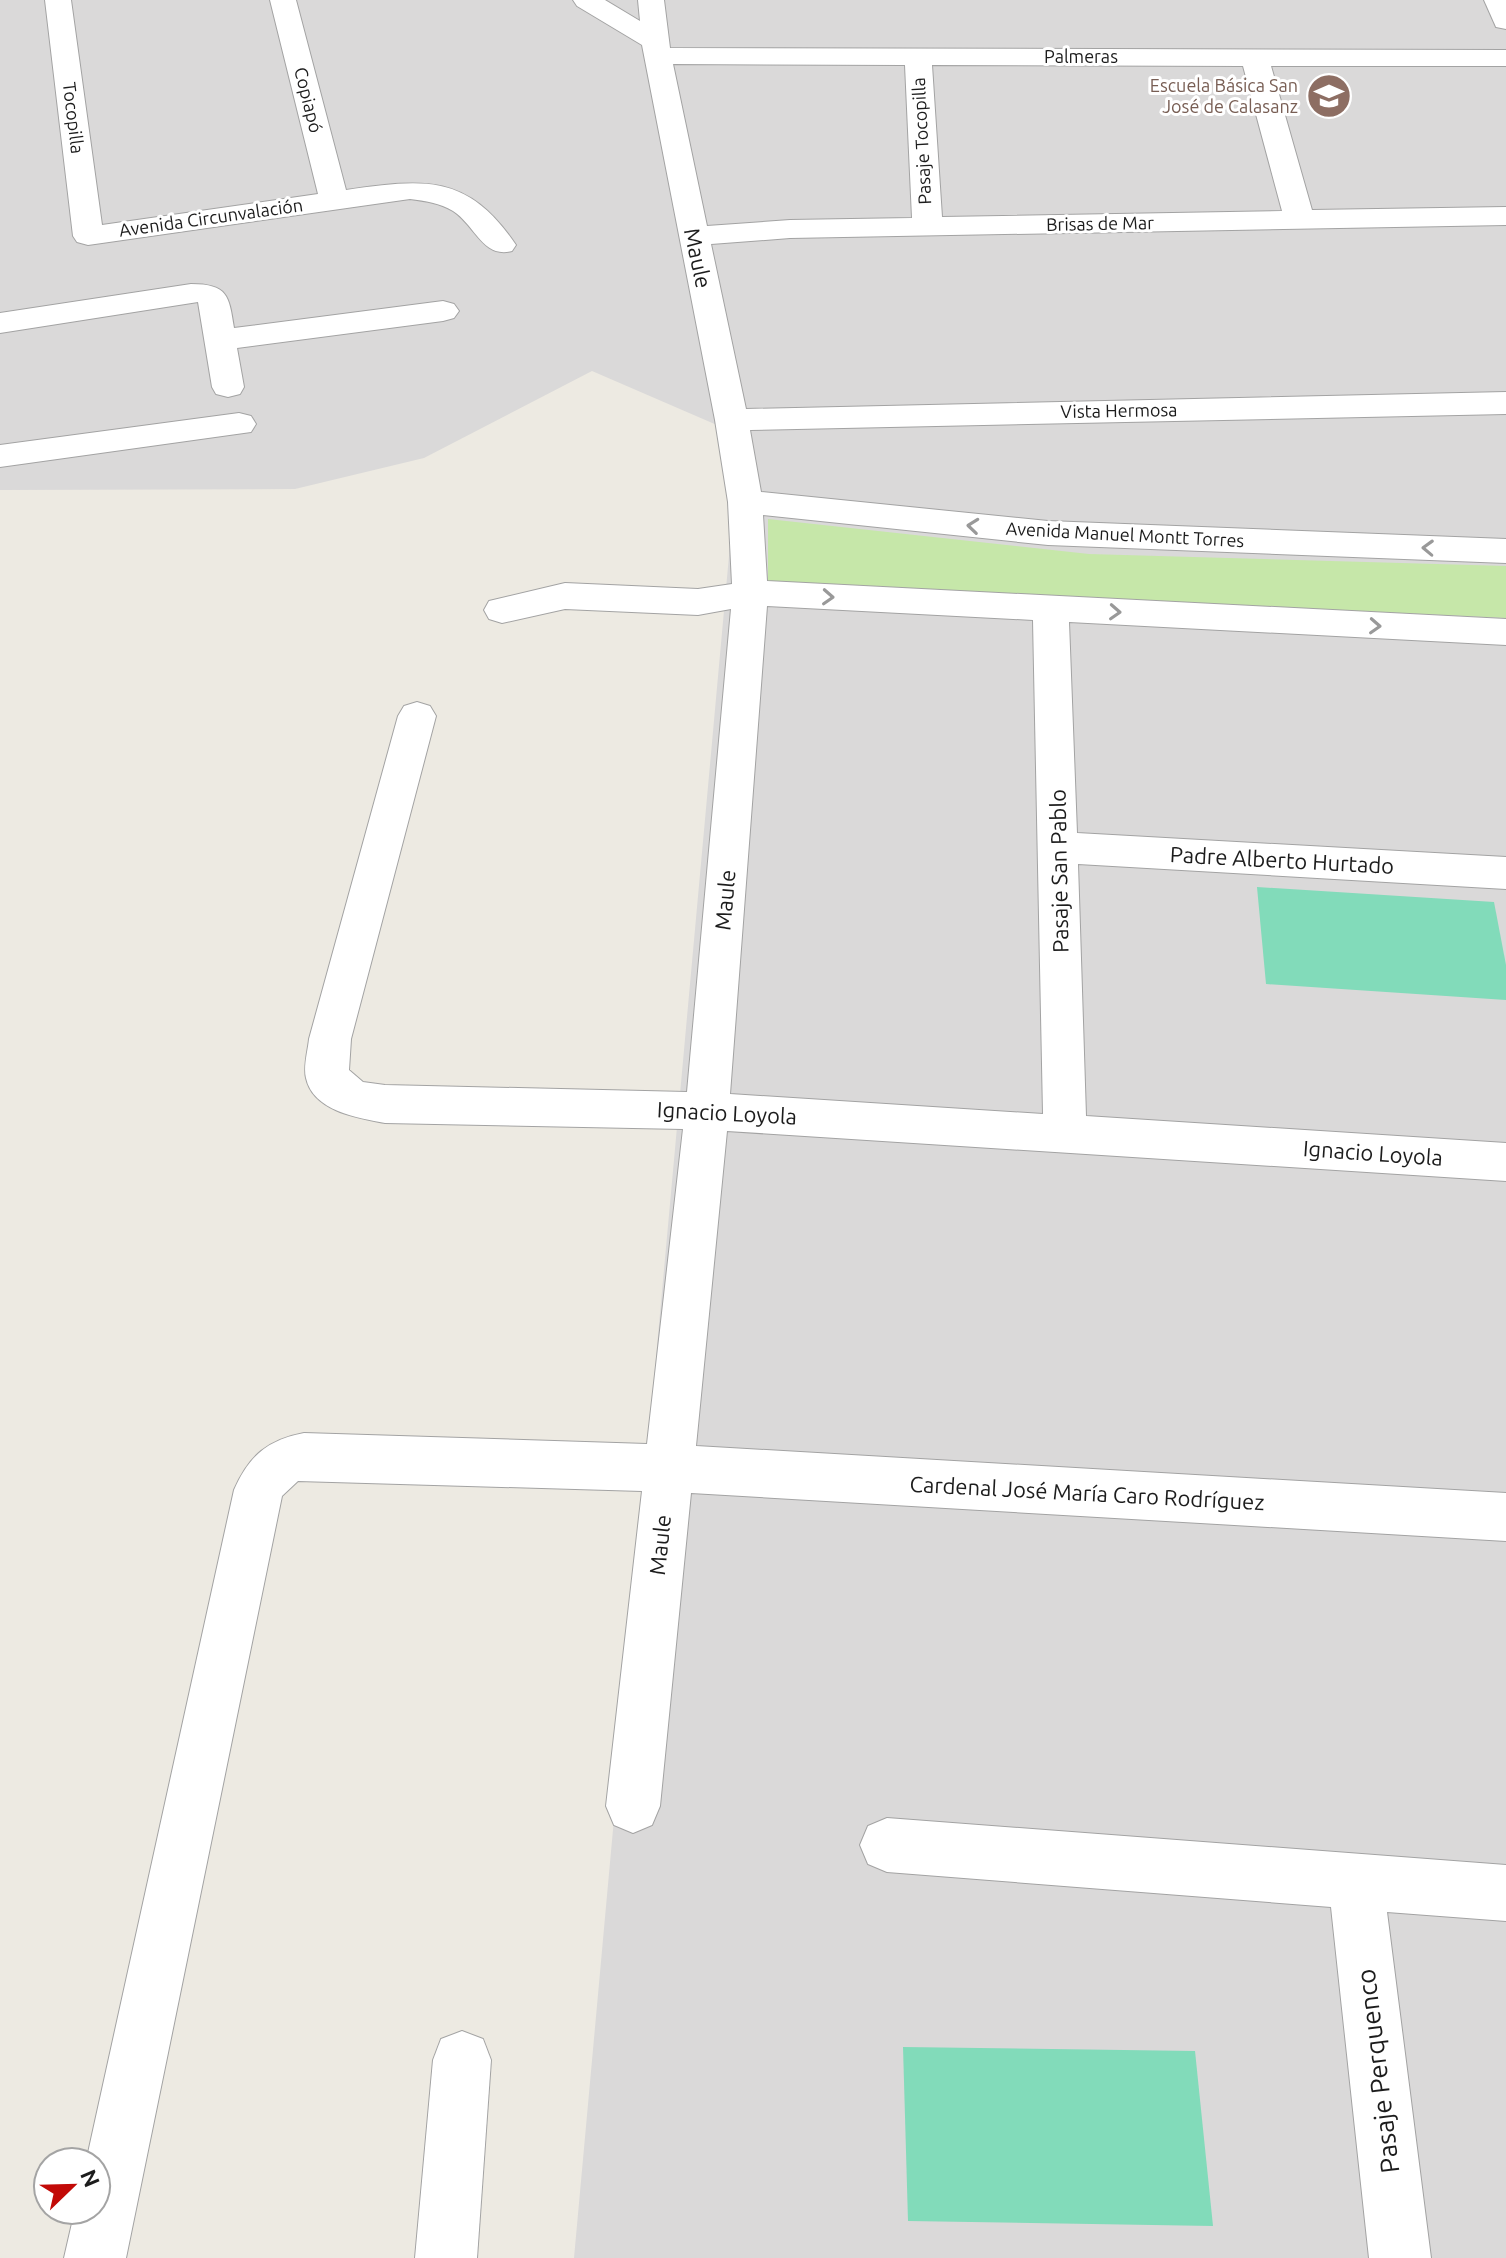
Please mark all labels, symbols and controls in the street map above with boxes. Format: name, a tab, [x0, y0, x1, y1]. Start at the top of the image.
street label: Palmeras	[1044, 46, 1118, 66]
street label: Copiapó	[291, 65, 327, 135]
school or university icon: Escuela Básica San José de Calasanz	[1305, 72, 1353, 120]
place label: Escuela Básica San José de Calasanz	[1150, 75, 1298, 116]
street label: Pasaje Tocopilla	[908, 77, 934, 205]
street label: Tocopilla	[60, 81, 88, 155]
street label: Avenida Circunvalación	[118, 194, 304, 240]
street label: Brisas de Mar	[1046, 212, 1154, 234]
street label: Maule	[680, 226, 717, 290]
street label: Vista Hermosa	[1060, 399, 1178, 421]
one-way arrow	[966, 517, 979, 534]
street label: Avenida Manuel Montt Torres	[1005, 518, 1245, 550]
one-way arrow	[1421, 539, 1434, 556]
one-way arrow	[822, 588, 835, 605]
one-way arrow	[1109, 604, 1122, 621]
one-way arrow	[1369, 617, 1382, 634]
street label: Pasaje San Pablo	[1045, 789, 1072, 953]
street label: Padre Alberto Hurtado	[1169, 841, 1395, 878]
street label: Maule	[709, 869, 740, 931]
street label: Ignacio Loyola	[656, 1096, 798, 1129]
street label: Ignacio Loyola	[1302, 1135, 1444, 1170]
street label: Cardenal José María Caro Rodríguez	[909, 1471, 1265, 1514]
street label: Maule	[644, 1513, 675, 1577]
street label: Pasaje Perquenco	[1351, 1967, 1404, 2175]
north arrow	[32, 2146, 112, 2226]
text: N	[76, 2166, 106, 2190]

